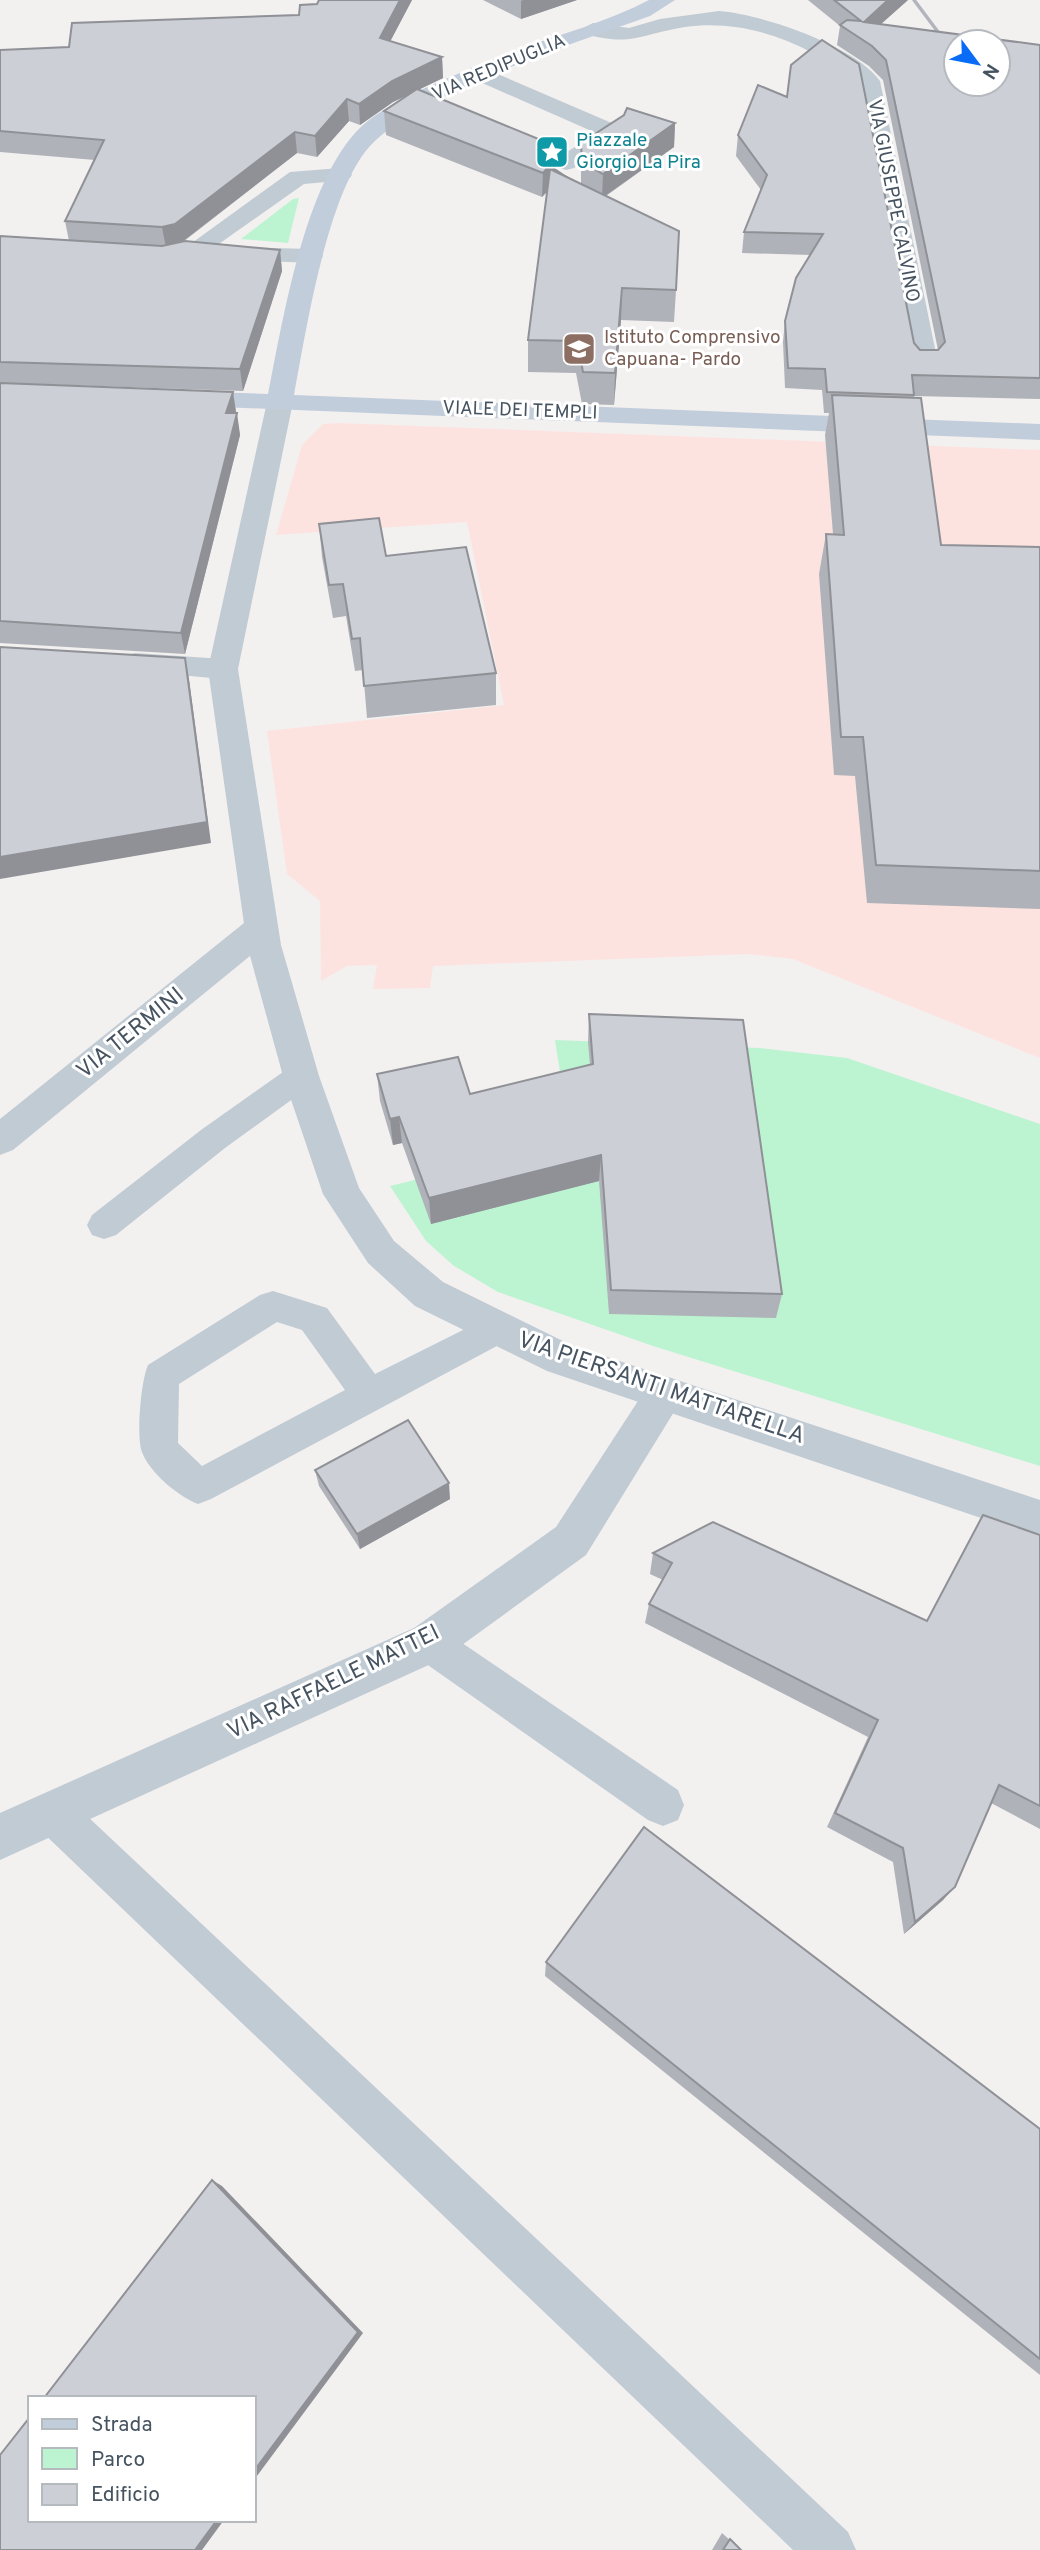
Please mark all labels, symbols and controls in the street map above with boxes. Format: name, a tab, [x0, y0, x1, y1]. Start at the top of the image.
north arrow	[942, 28, 1012, 98]
street label: VIA REDIPUGLIA	[429, 29, 569, 107]
text: N	[976, 59, 1004, 83]
street label: VIA GIUSEPPE CALVINO	[862, 98, 924, 304]
place label: Piazzale Giorgio La Pira	[576, 129, 701, 175]
place icon: Piazzale Giorgio La Pira	[533, 133, 571, 171]
place label: Istituto Comprensivo Capuana- Pardo	[604, 326, 781, 372]
school or university icon: Istituto Comprensivo Capuana- Pardo	[560, 330, 598, 368]
street label: VIALE DEI TEMPLI	[442, 396, 598, 426]
street label: VIA TERMINI	[71, 982, 191, 1086]
street label: VIA PIERSANTI MATTARELLA	[514, 1326, 808, 1452]
street label: VIA RAFFAELE MATTEI	[223, 1619, 445, 1747]
legend	[28, 2396, 256, 2522]
text: Strada	[91, 2412, 152, 2439]
text: Parco	[91, 2447, 145, 2474]
text: Edificio	[91, 2482, 160, 2509]

